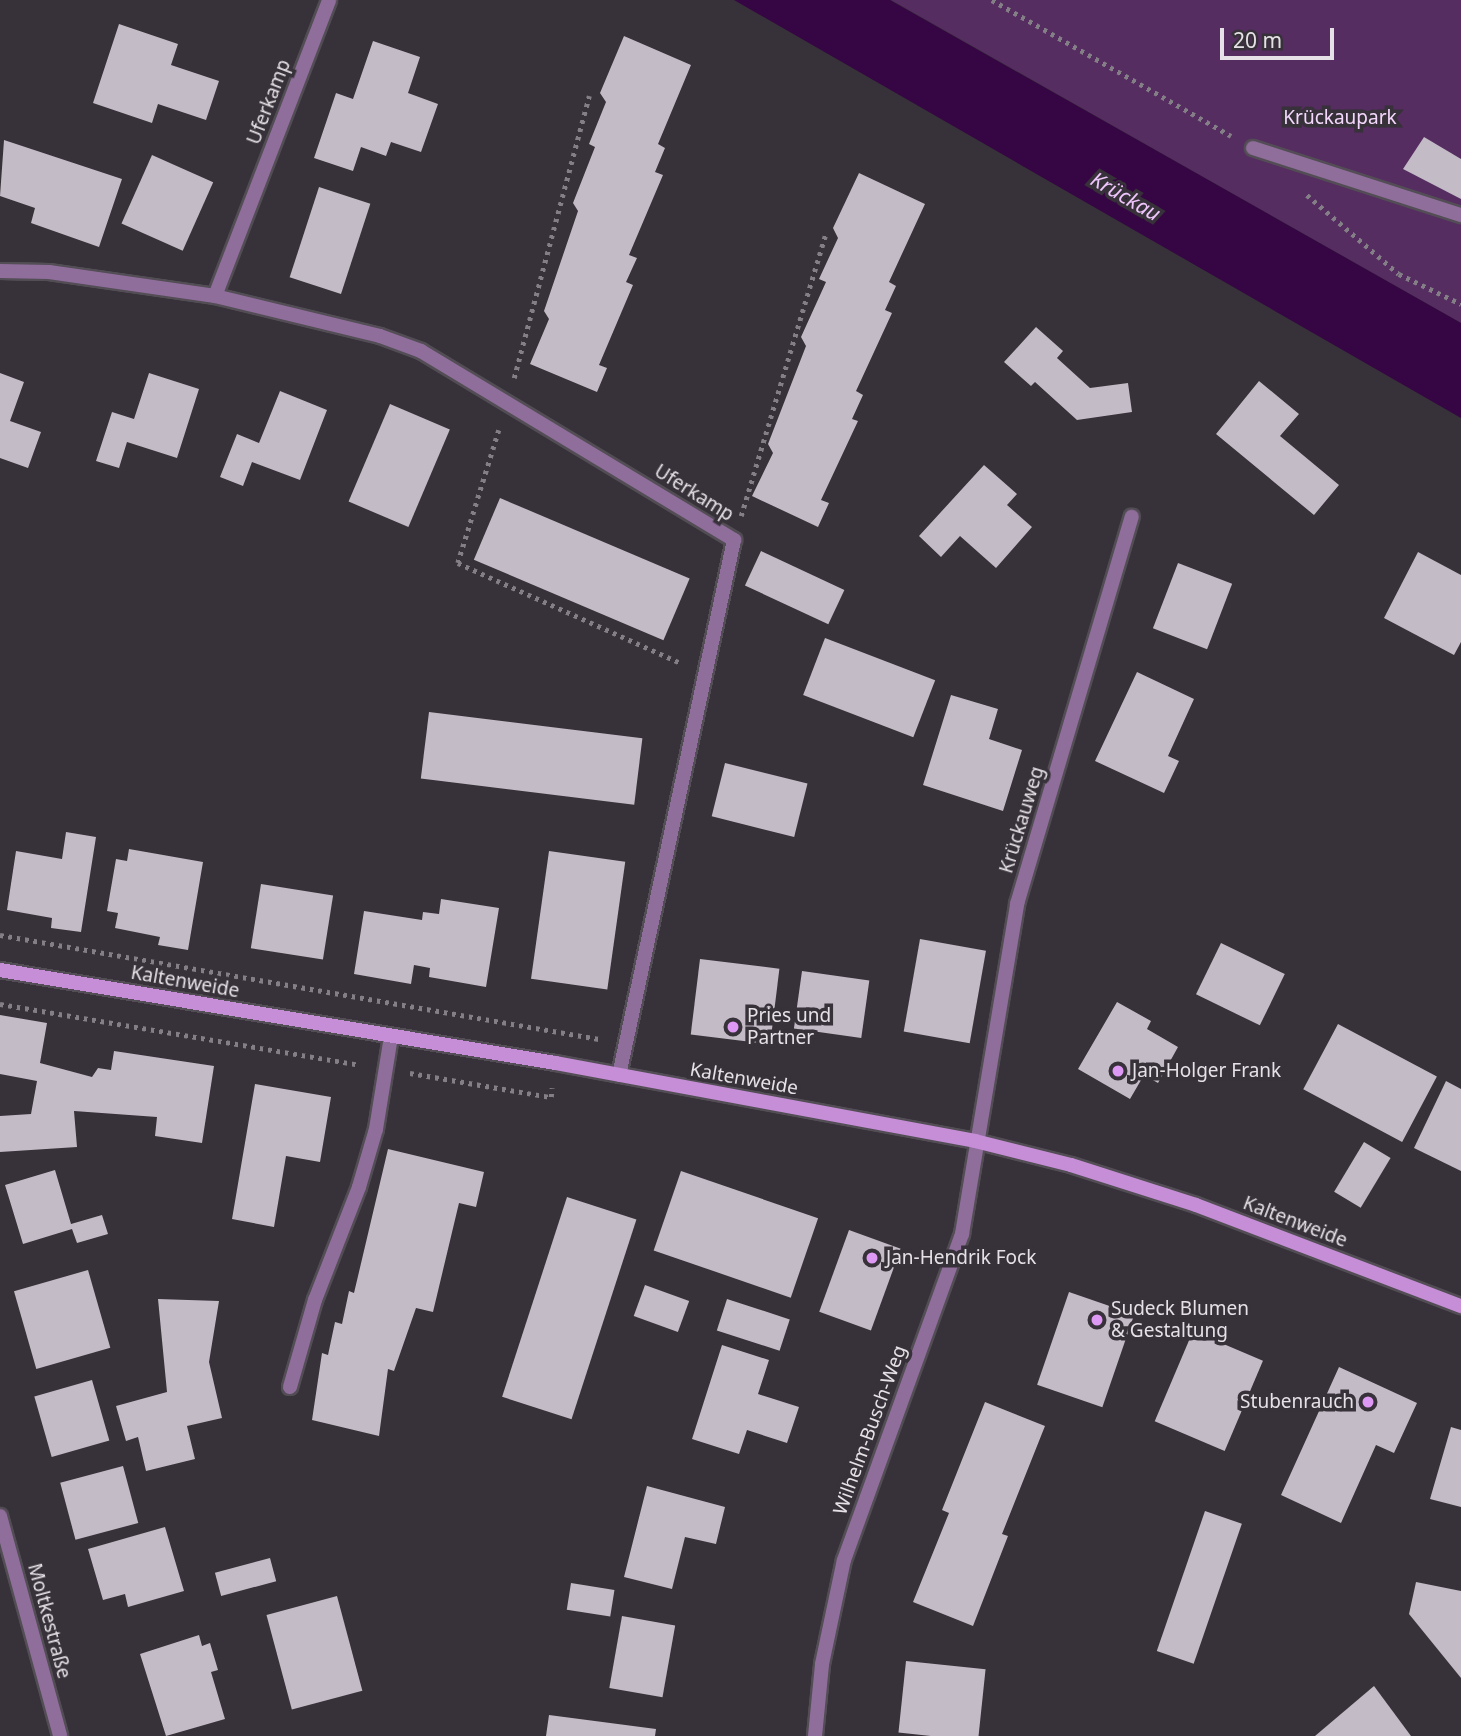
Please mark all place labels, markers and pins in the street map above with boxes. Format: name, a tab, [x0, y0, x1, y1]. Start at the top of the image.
place label: Pries und Partner	[747, 1005, 831, 1049]
marker: Pries und Partner	[725, 1019, 741, 1035]
place label: Jan-Holger Frank	[1132, 1060, 1281, 1082]
marker: Jan-Holger Frank	[1110, 1063, 1126, 1079]
place label: Jan-Hendrik Fock	[886, 1247, 1036, 1269]
marker: Jan-Hendrik Fock	[864, 1250, 880, 1266]
place label: Sudeck Blumen & Gestaltung	[1111, 1298, 1249, 1342]
marker: Sudeck Blumen & Gestaltung	[1089, 1312, 1105, 1328]
place label: Stubenrauch	[1240, 1391, 1354, 1413]
marker: Stubenrauch	[1360, 1394, 1376, 1410]

